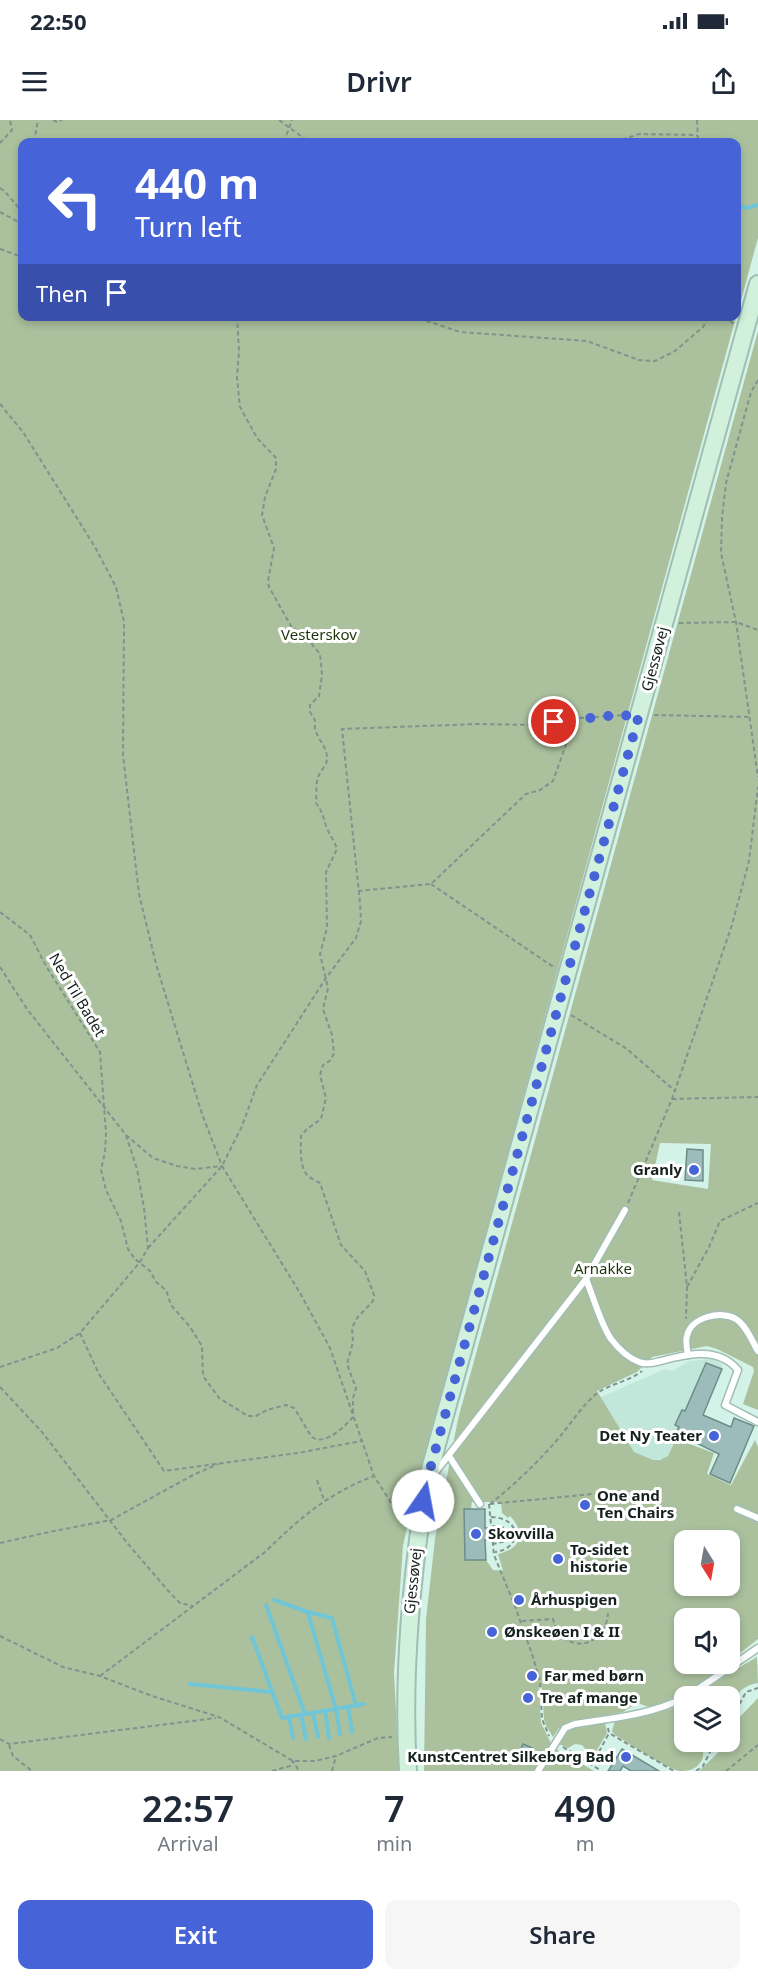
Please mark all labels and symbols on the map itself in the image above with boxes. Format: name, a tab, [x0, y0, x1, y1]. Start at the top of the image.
park label: Vesterskov	[281, 624, 357, 644]
street label: Gjessøvej	[636, 624, 672, 693]
pin	[528, 696, 579, 747]
street label: Ned Til Badet	[45, 949, 111, 1041]
place label: Granly	[633, 1159, 682, 1179]
marker: Granly	[687, 1163, 701, 1177]
park label: Arnakke	[574, 1258, 632, 1278]
place label: Det Ny Teater	[599, 1425, 702, 1445]
marker: Det Ny Teater	[707, 1429, 721, 1443]
position arrow	[391, 1469, 455, 1533]
place label: One and Ten Chairs	[597, 1485, 674, 1522]
marker: One and Ten Chairs	[578, 1498, 592, 1512]
place label: Skovvilla	[488, 1523, 554, 1543]
marker: Skovvilla	[469, 1527, 483, 1541]
north arrow	[674, 1530, 740, 1596]
place label: To-sidet historie	[570, 1539, 629, 1576]
street label: Gjessøvej	[399, 1547, 425, 1615]
marker: To-sidet historie	[551, 1552, 565, 1566]
place label: Århuspigen	[531, 1589, 617, 1609]
marker: Århuspigen	[512, 1593, 526, 1607]
place label: Ønskeøen I & II	[504, 1621, 620, 1641]
marker: Ønskeøen I & II	[485, 1625, 499, 1639]
place label: Far med børn	[544, 1665, 644, 1685]
marker: Far med børn	[525, 1669, 539, 1683]
place label: Tre af mange	[540, 1687, 638, 1707]
marker: Tre af mange	[521, 1691, 535, 1705]
place label: KunstCentret Silkeborg Bad	[407, 1746, 614, 1766]
marker: KunstCentret Silkeborg Bad	[619, 1750, 633, 1764]

